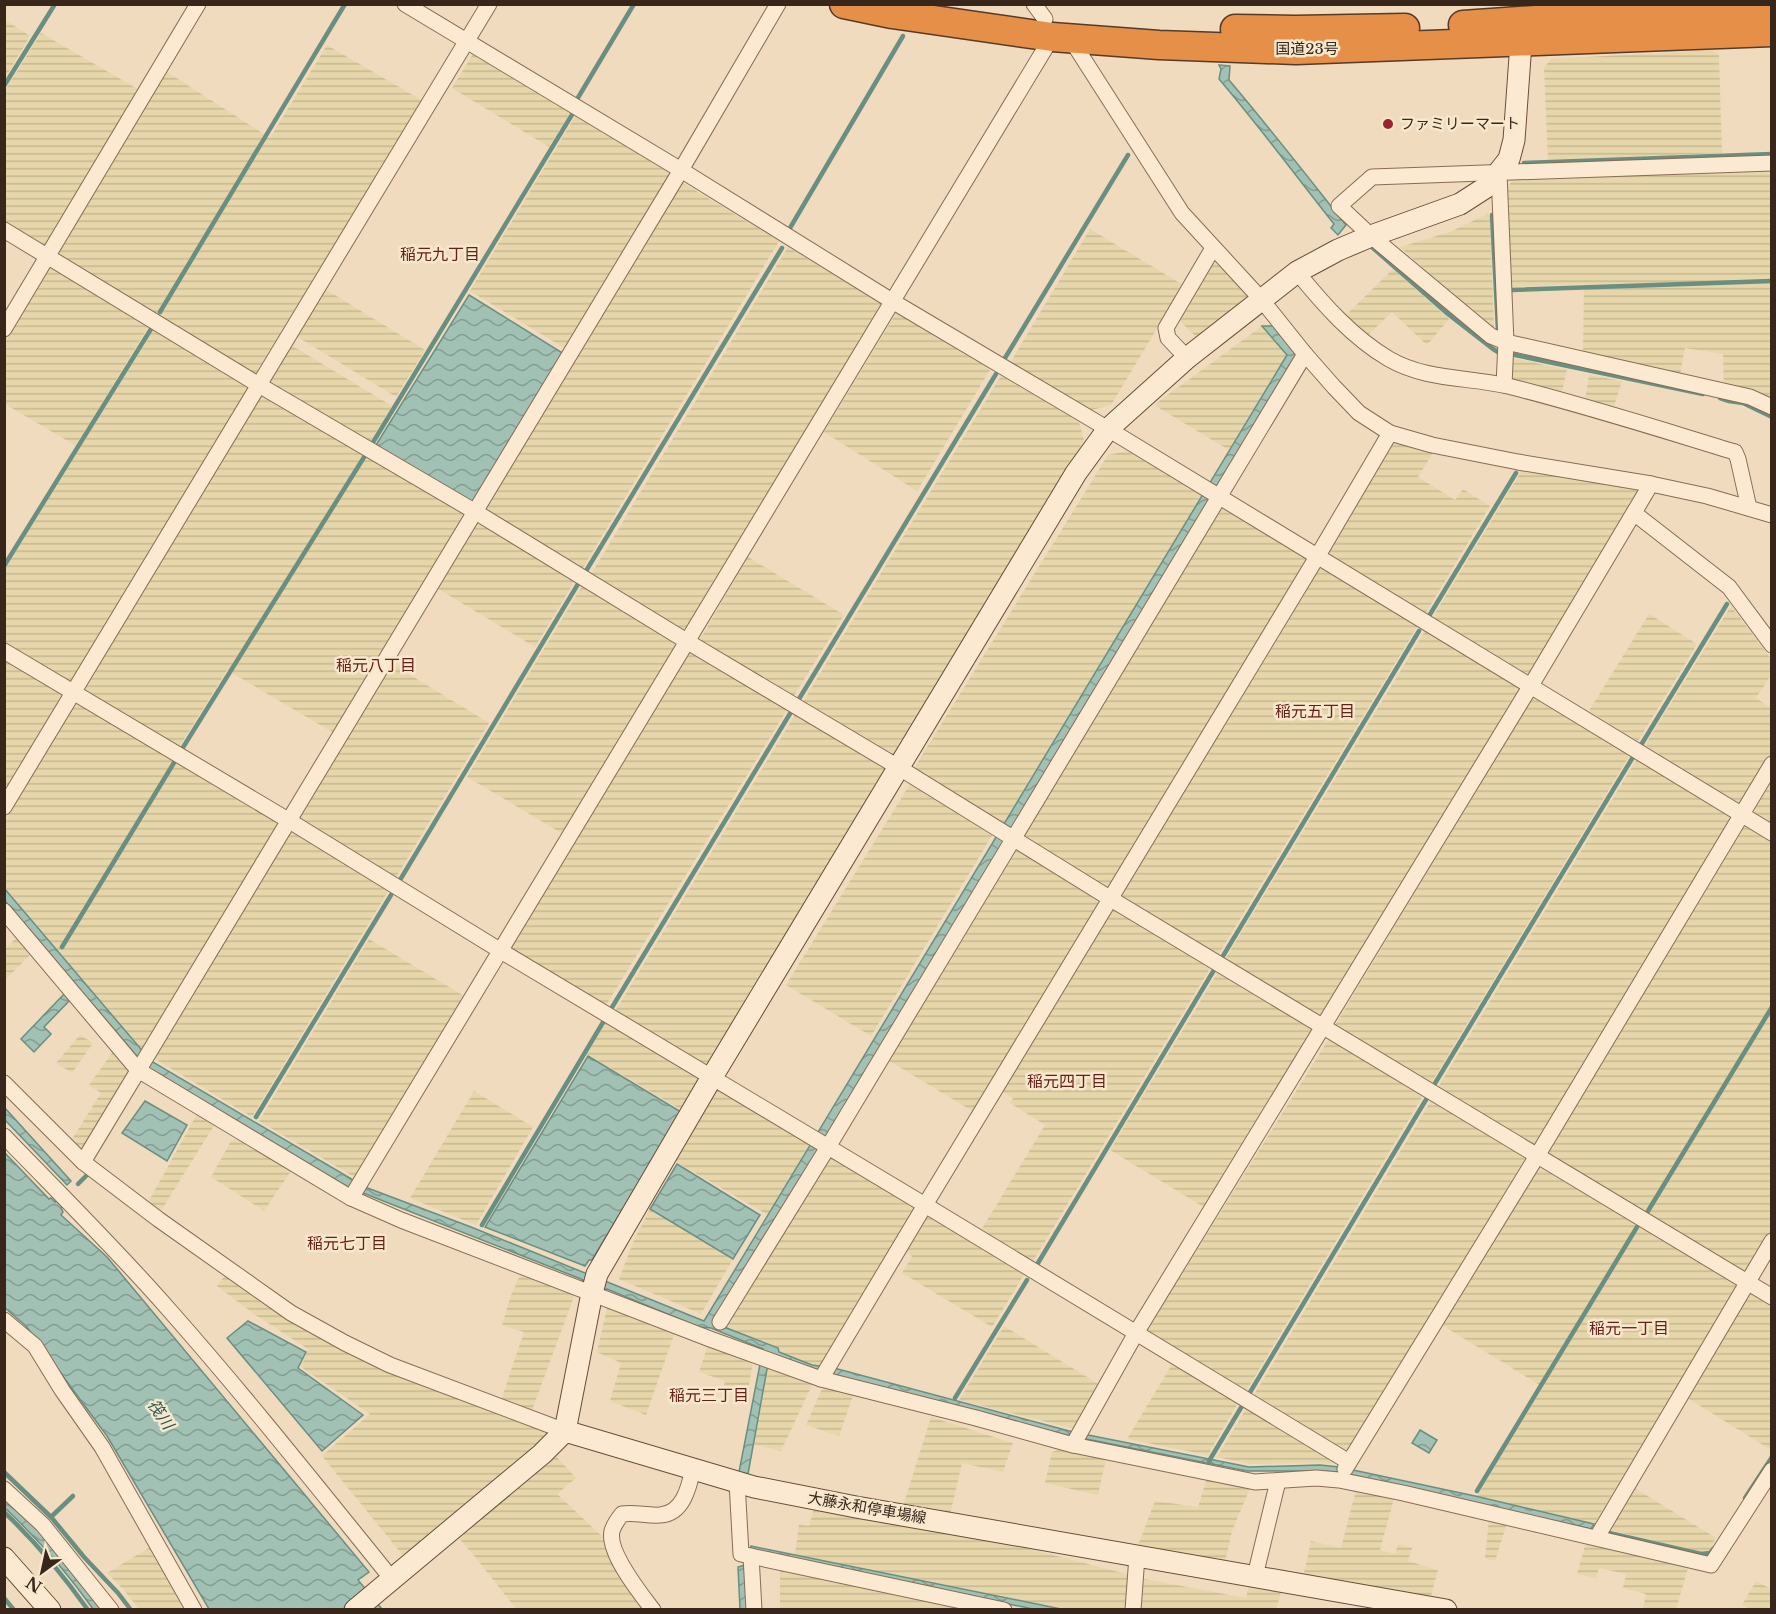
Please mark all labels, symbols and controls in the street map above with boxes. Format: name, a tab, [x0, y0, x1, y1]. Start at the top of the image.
street label: 国道23号	[1275, 39, 1339, 58]
place label: ファミリーマート	[1400, 114, 1520, 133]
marker: ファミリーマート	[1381, 117, 1395, 131]
district label: 稲元九丁目	[400, 244, 480, 264]
district label: 稲元八丁目	[336, 655, 416, 675]
district label: 稲元五丁目	[1275, 701, 1355, 721]
district label: 稲元四丁目	[1027, 1071, 1107, 1091]
district label: 稲元七丁目	[307, 1233, 387, 1253]
district label: 稲元一丁目	[1589, 1318, 1669, 1338]
district label: 稲元三丁目	[669, 1385, 749, 1405]
water label: 筏川	[144, 1395, 180, 1434]
street label: 大藤永和停車場線	[806, 1488, 928, 1527]
north arrow	[12, 1542, 72, 1602]
text: N	[22, 1572, 46, 1597]

